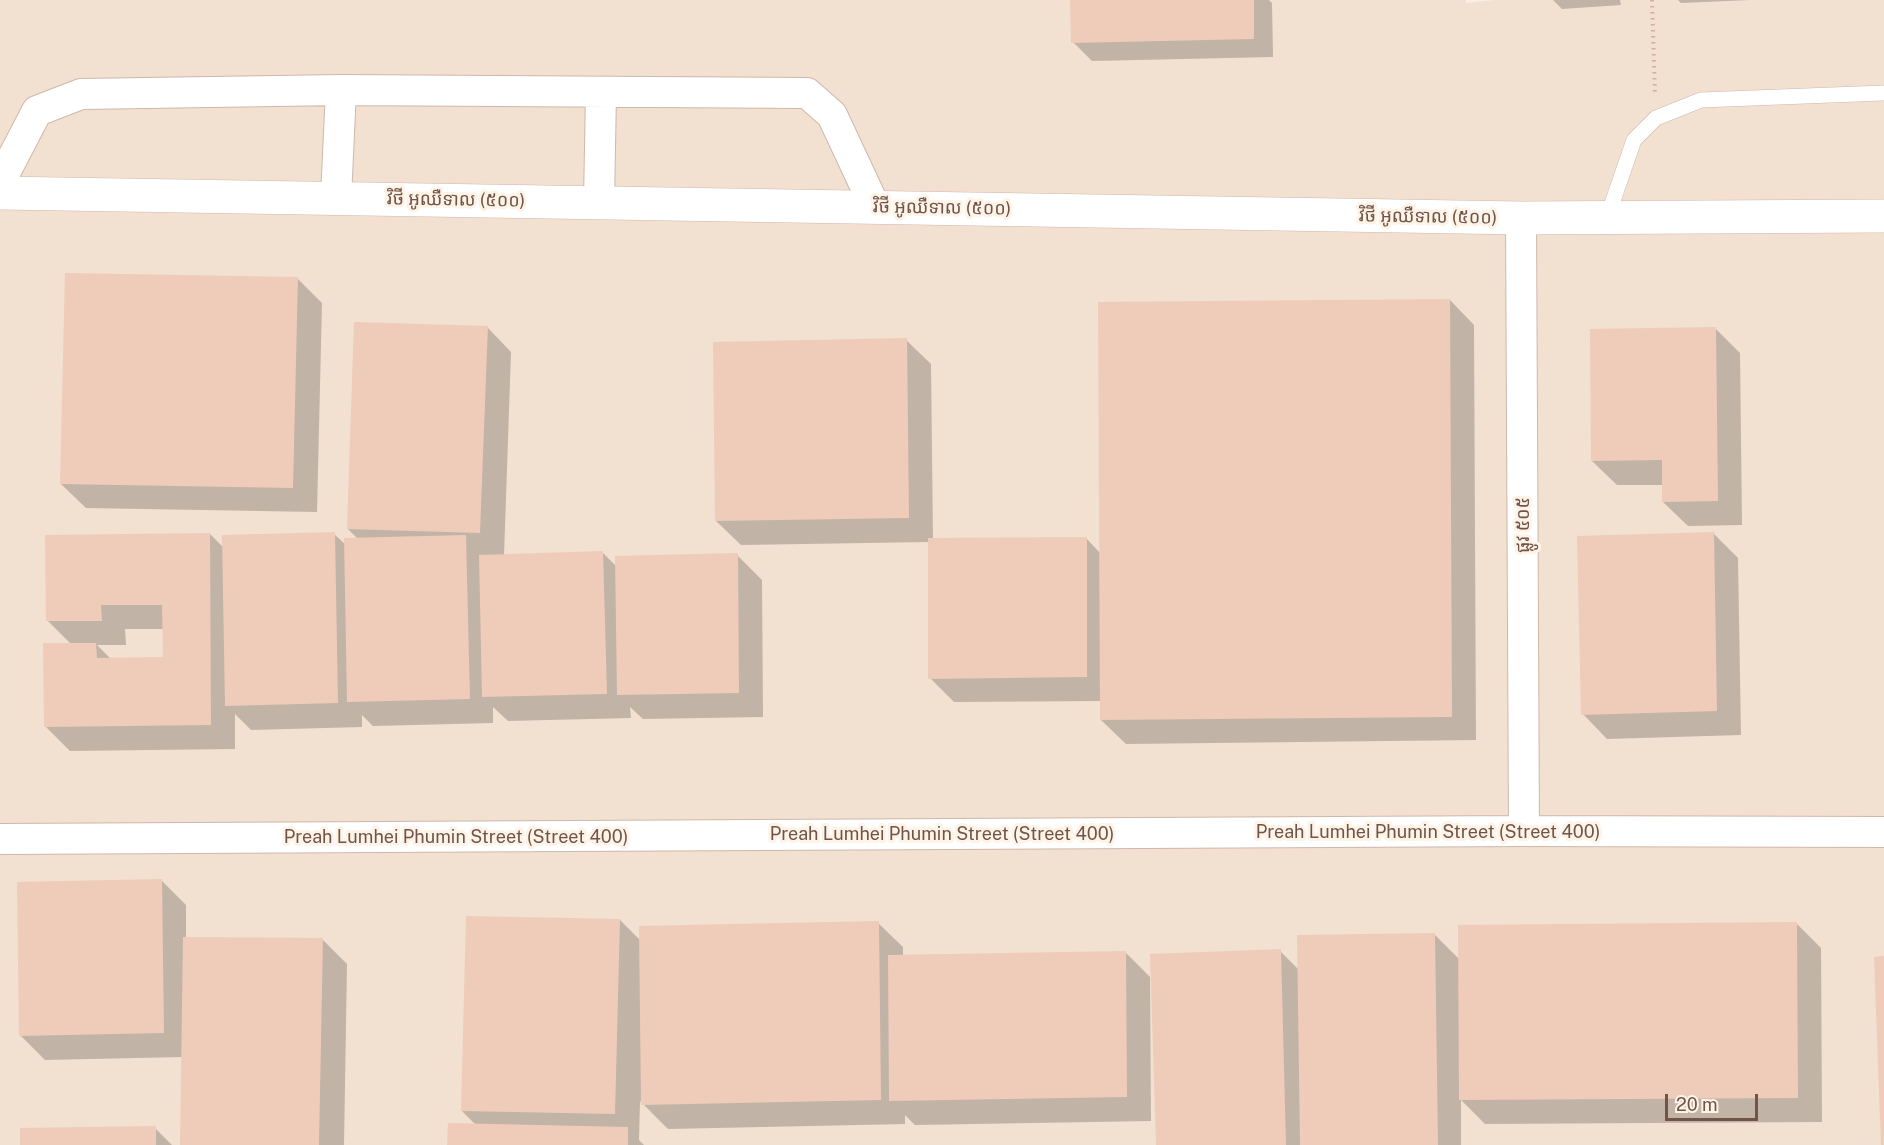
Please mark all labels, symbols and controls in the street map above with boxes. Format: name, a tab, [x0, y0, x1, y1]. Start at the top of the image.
street label: វិថី អូឈឺទាល (៥០០)	[387, 188, 525, 212]
street label: វិថី អូឈឺទាល (៥០០)	[873, 196, 1011, 220]
street label: វិថី អូឈឺទាល (៥០០)	[1359, 205, 1497, 229]
street label: ផ្លូវ ៥០៥	[1512, 497, 1534, 553]
street label: Preah Lumhei Phumin Street (Street 400)	[1256, 821, 1600, 843]
street label: Preah Lumhei Phumin Street (Street 400)	[770, 823, 1114, 845]
street label: Preah Lumhei Phumin Street (Street 400)	[284, 826, 628, 848]
scale bar	[1668, 1082, 1761, 1120]
text: 20 m	[1676, 1094, 1718, 1115]

